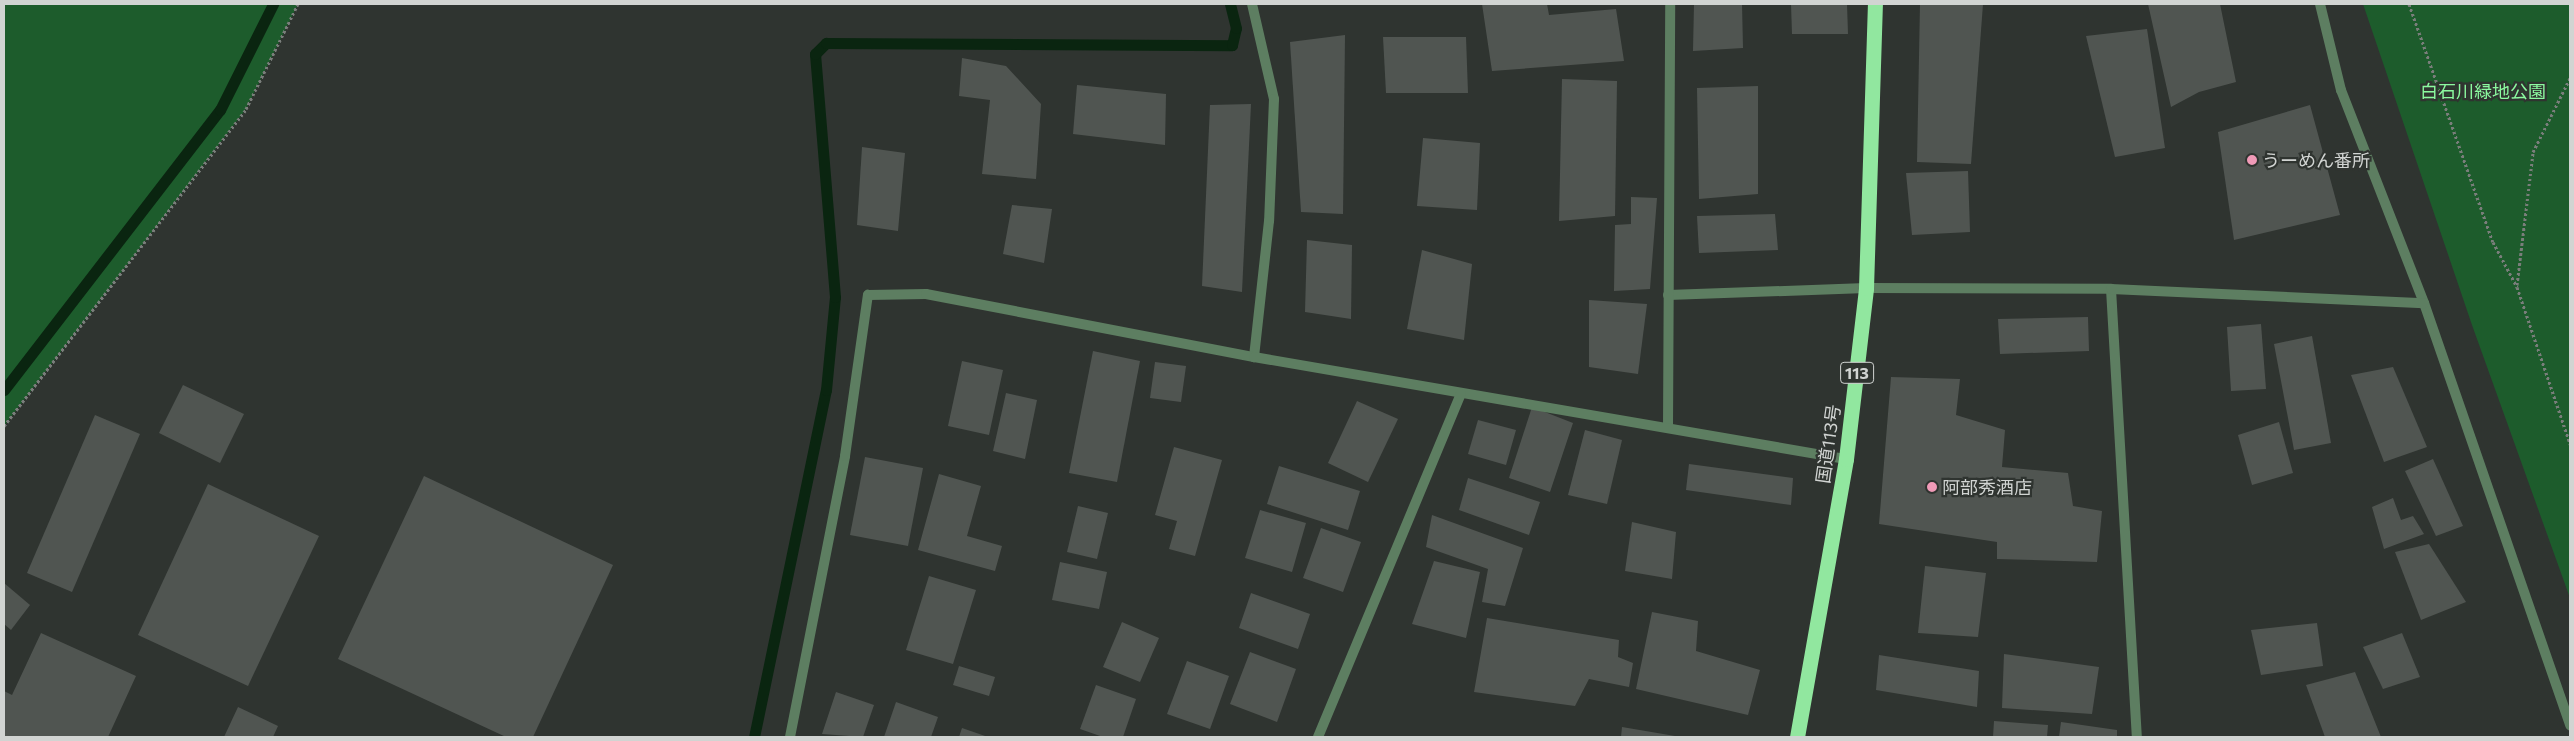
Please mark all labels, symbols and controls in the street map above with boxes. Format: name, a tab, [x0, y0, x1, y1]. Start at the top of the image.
park label: 白石川緑地公園	[2420, 80, 2546, 102]
place label: うーめん番所	[2262, 149, 2370, 171]
marker: うーめん番所	[2246, 154, 2258, 166]
road number: 113	[1840, 359, 1874, 386]
street label: 国道113号	[1812, 403, 1844, 485]
place label: 阿部秀酒店	[1942, 476, 2032, 498]
marker: 阿部秀酒店	[1926, 481, 1938, 493]

